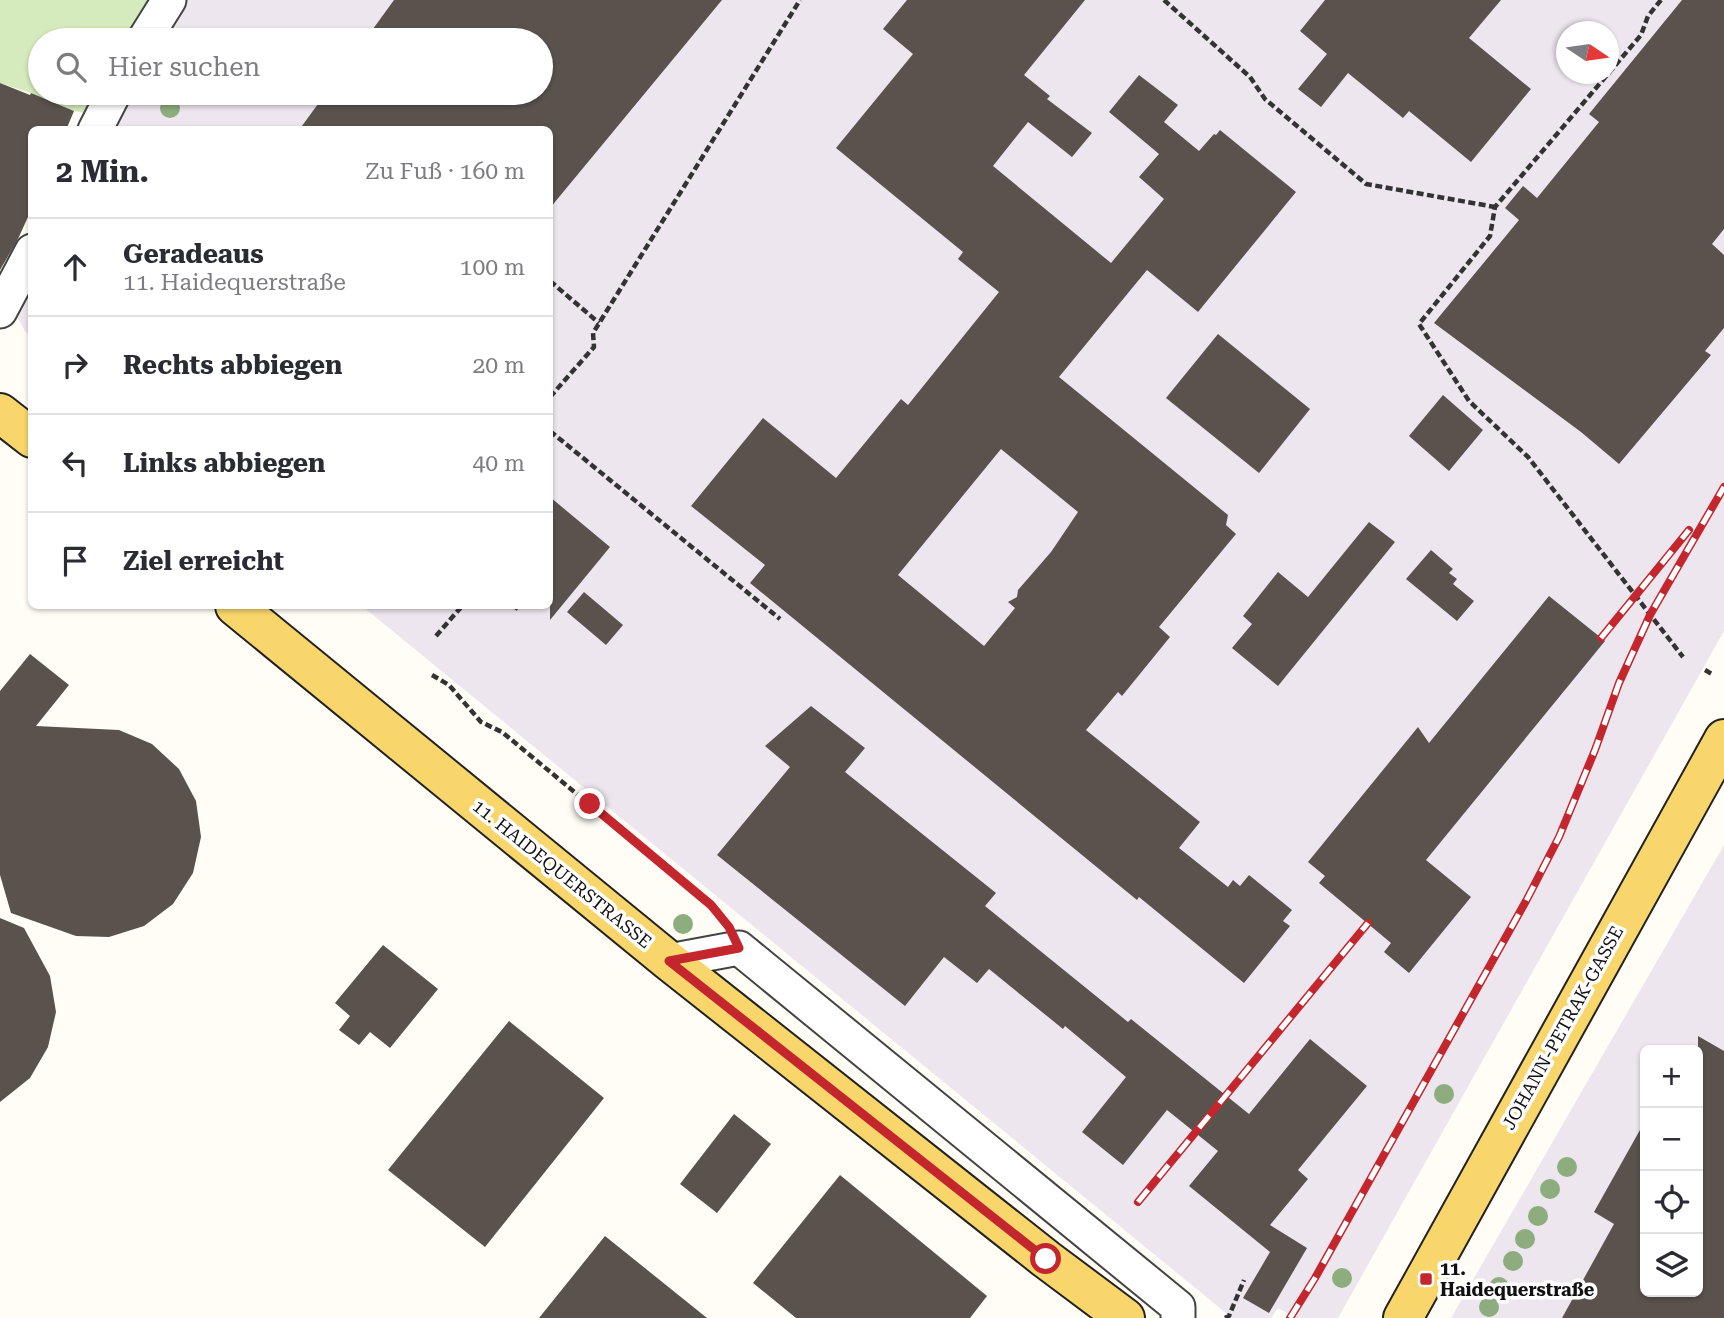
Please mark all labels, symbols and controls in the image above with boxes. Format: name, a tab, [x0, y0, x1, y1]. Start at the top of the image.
north arrow	[1556, 21, 1619, 84]
search box	[28, 28, 553, 105]
icon: search	[52, 48, 90, 86]
text: Hier suchen	[108, 52, 260, 82]
text: 2 Min.	[56, 154, 149, 189]
text: Zu Fuß · 160 m	[365, 158, 525, 185]
text: Geradeaus	[123, 239, 264, 269]
icon: ahead	[56, 248, 94, 286]
text: 100 m	[460, 254, 525, 281]
text: 11. Haidequerstraße	[123, 269, 346, 296]
icon: right	[56, 346, 94, 384]
text: Rechts abbiegen	[123, 350, 342, 380]
text: 20 m	[472, 352, 525, 379]
icon: left	[56, 444, 94, 482]
text: Links abbiegen	[123, 448, 326, 478]
text: 40 m	[472, 450, 525, 477]
icon: arrive	[56, 542, 94, 580]
text: Ziel erreicht	[123, 546, 284, 576]
route end	[574, 788, 605, 819]
street label: 11. HAIDEQUERSTRASSE	[469, 795, 656, 952]
street label: JOHANN-PETRAK-GASSE	[1498, 922, 1627, 1133]
map controls	[1640, 1045, 1703, 1297]
button: +	[1640, 1045, 1703, 1108]
button: −	[1640, 1108, 1703, 1171]
button: locate	[1640, 1171, 1703, 1234]
button: layers	[1640, 1234, 1703, 1297]
route start	[1030, 1243, 1061, 1274]
place label: 11. Haidequerstraße	[1440, 1258, 1595, 1300]
marker: 11. Haidequerstraße	[1418, 1271, 1434, 1287]

